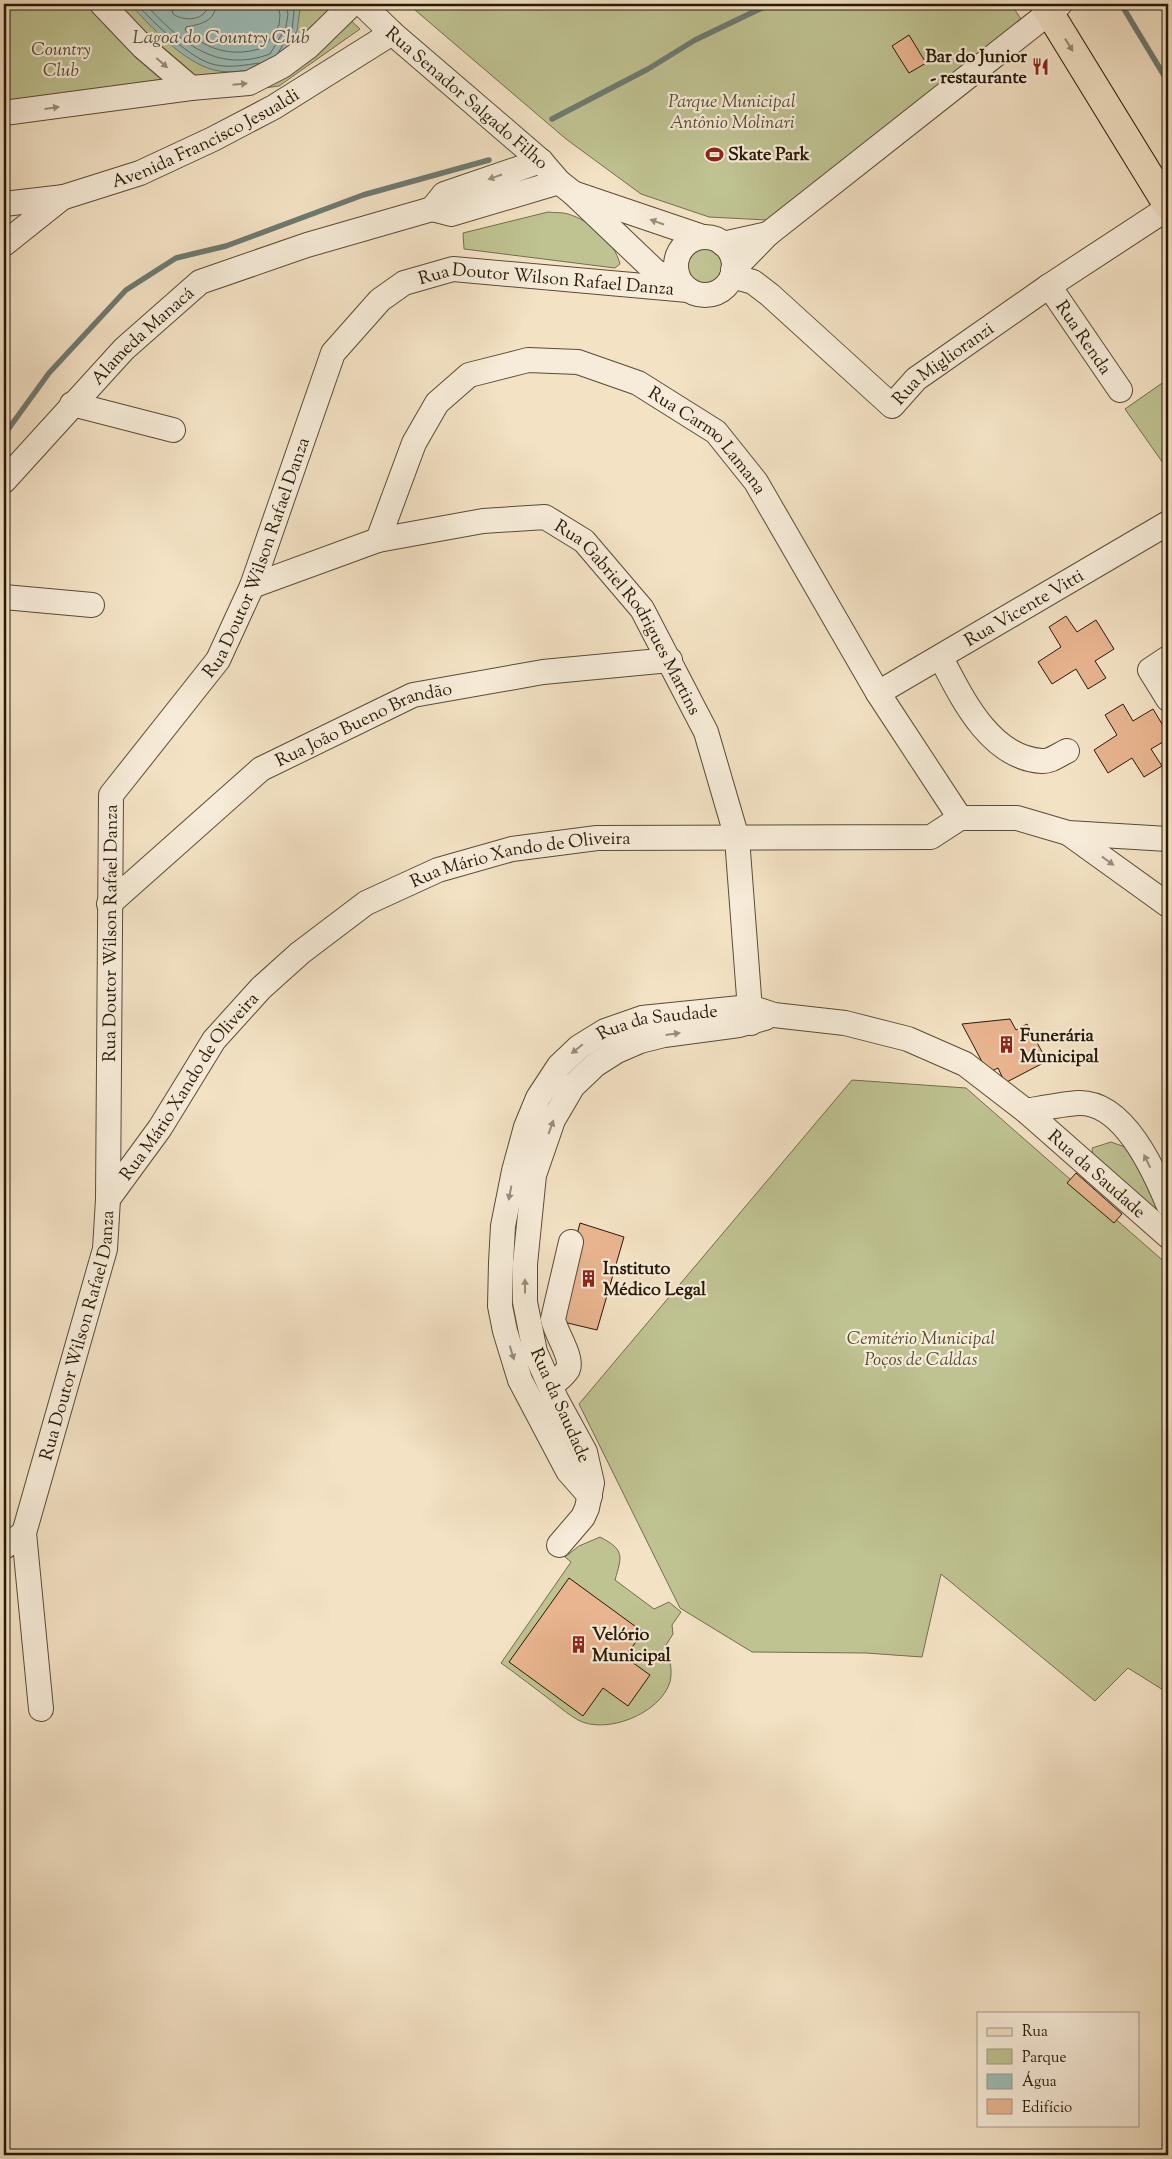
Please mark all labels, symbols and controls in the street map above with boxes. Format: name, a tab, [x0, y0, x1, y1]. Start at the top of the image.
street label: Rua Senador Salgado Filho	[379, 22, 554, 176]
water label: Lagoa do Country Club	[132, 25, 310, 52]
park label: Country Club	[31, 38, 91, 85]
one-way arrow	[1065, 39, 1074, 52]
place label: Bar do Junior - restaurante	[926, 45, 1028, 92]
restaurant icon: Bar do Junior - restaurante	[1031, 56, 1051, 76]
one-way arrow	[155, 57, 167, 69]
one-way arrow	[232, 80, 248, 88]
street label: Avenida Francisco Jesualdi	[109, 83, 305, 196]
park label: Parque Municipal Antônio Molinari	[668, 90, 796, 137]
one-way arrow	[44, 103, 60, 111]
place label: Skate Park	[728, 143, 810, 169]
sports icon: Skate Park	[704, 144, 724, 164]
one-way arrow	[487, 173, 502, 181]
one-way arrow	[649, 217, 664, 225]
street label: Rua Doutor Wilson Rafael Danza	[416, 258, 675, 304]
street label: Alameda Manacá	[86, 282, 201, 392]
street label: Rua Renda	[1048, 296, 1117, 381]
street label: Rua Miglioranzi	[887, 317, 1000, 412]
street label: Rua Carmo Lamana	[642, 381, 772, 500]
street label: Rua Doutor Wilson Rafael Danza	[197, 434, 318, 684]
street label: Rua Gabriel Rodrigues Martins	[548, 515, 706, 720]
street label: Rua Vicente Vitti	[960, 564, 1090, 655]
street label: Rua João Bueno Brandão	[272, 677, 454, 775]
street label: Rua Doutor Wilson Rafael Danza	[98, 804, 126, 1062]
street label: Rua Mário Xando de Oliveira	[406, 827, 631, 896]
one-way arrow	[1101, 856, 1114, 867]
street label: Rua Mário Xando de Oliveira	[114, 988, 266, 1187]
street label: Rua da Saudade	[592, 999, 719, 1048]
place label: Funerária Municipal	[1020, 1024, 1100, 1071]
one-way arrow	[666, 1030, 682, 1038]
building icon: Funerária Municipal	[996, 1035, 1016, 1055]
one-way arrow	[571, 1044, 584, 1055]
one-way arrow	[548, 1120, 555, 1135]
street label: Rua da Saudade	[1041, 1125, 1151, 1226]
one-way arrow	[1143, 1153, 1151, 1168]
one-way arrow	[505, 1185, 513, 1201]
street label: Rua Doutor Wilson Rafael Danza	[34, 1210, 122, 1464]
place label: Instituto Médico Legal	[603, 1257, 707, 1304]
building icon: Instituto Médico Legal	[579, 1268, 599, 1288]
one-way arrow	[521, 1278, 529, 1294]
park label: Cemitério Municipal Poços de Caldas	[847, 1327, 996, 1374]
street label: Rua da Saudade	[522, 1344, 596, 1467]
one-way arrow	[508, 1346, 516, 1361]
place label: Velório Municipal	[592, 1623, 672, 1670]
building icon: Velório Municipal	[568, 1634, 588, 1654]
legend	[977, 2012, 1140, 2126]
text: Rua	[1022, 2022, 1048, 2043]
text: Parque	[1022, 2048, 1066, 2069]
text: Água	[1022, 2071, 1057, 2093]
text: Edifício	[1022, 2098, 1072, 2119]

